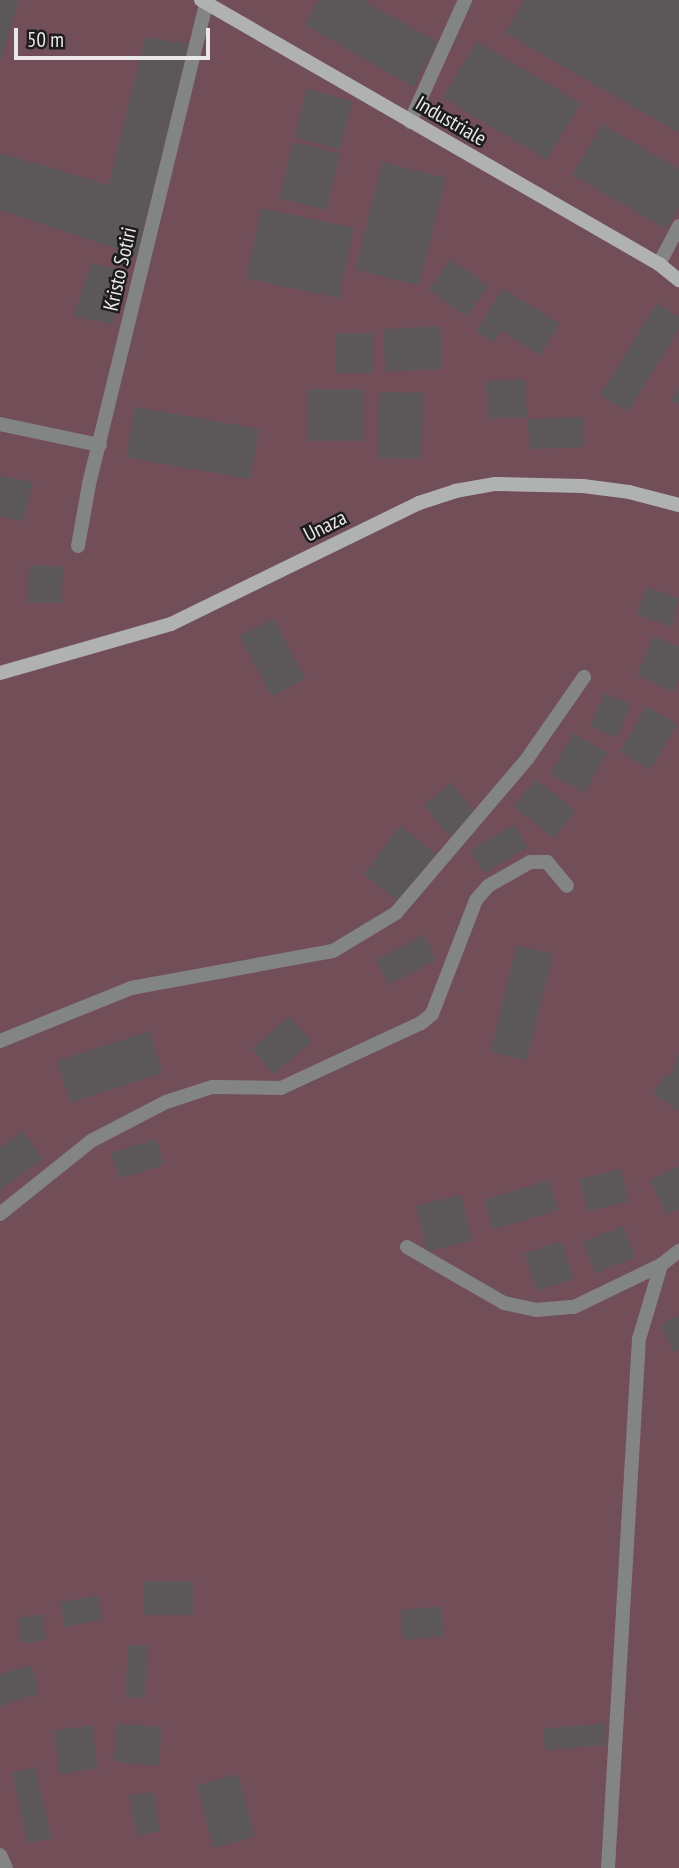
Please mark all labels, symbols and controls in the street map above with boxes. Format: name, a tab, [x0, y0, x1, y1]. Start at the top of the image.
scale bar	[18, 14, 214, 58]
text: 50 m	[27, 26, 64, 53]
street label: Industriale	[411, 91, 491, 151]
street label: Kristo Sotiri	[98, 225, 142, 313]
street label: Unaza	[299, 505, 351, 547]

